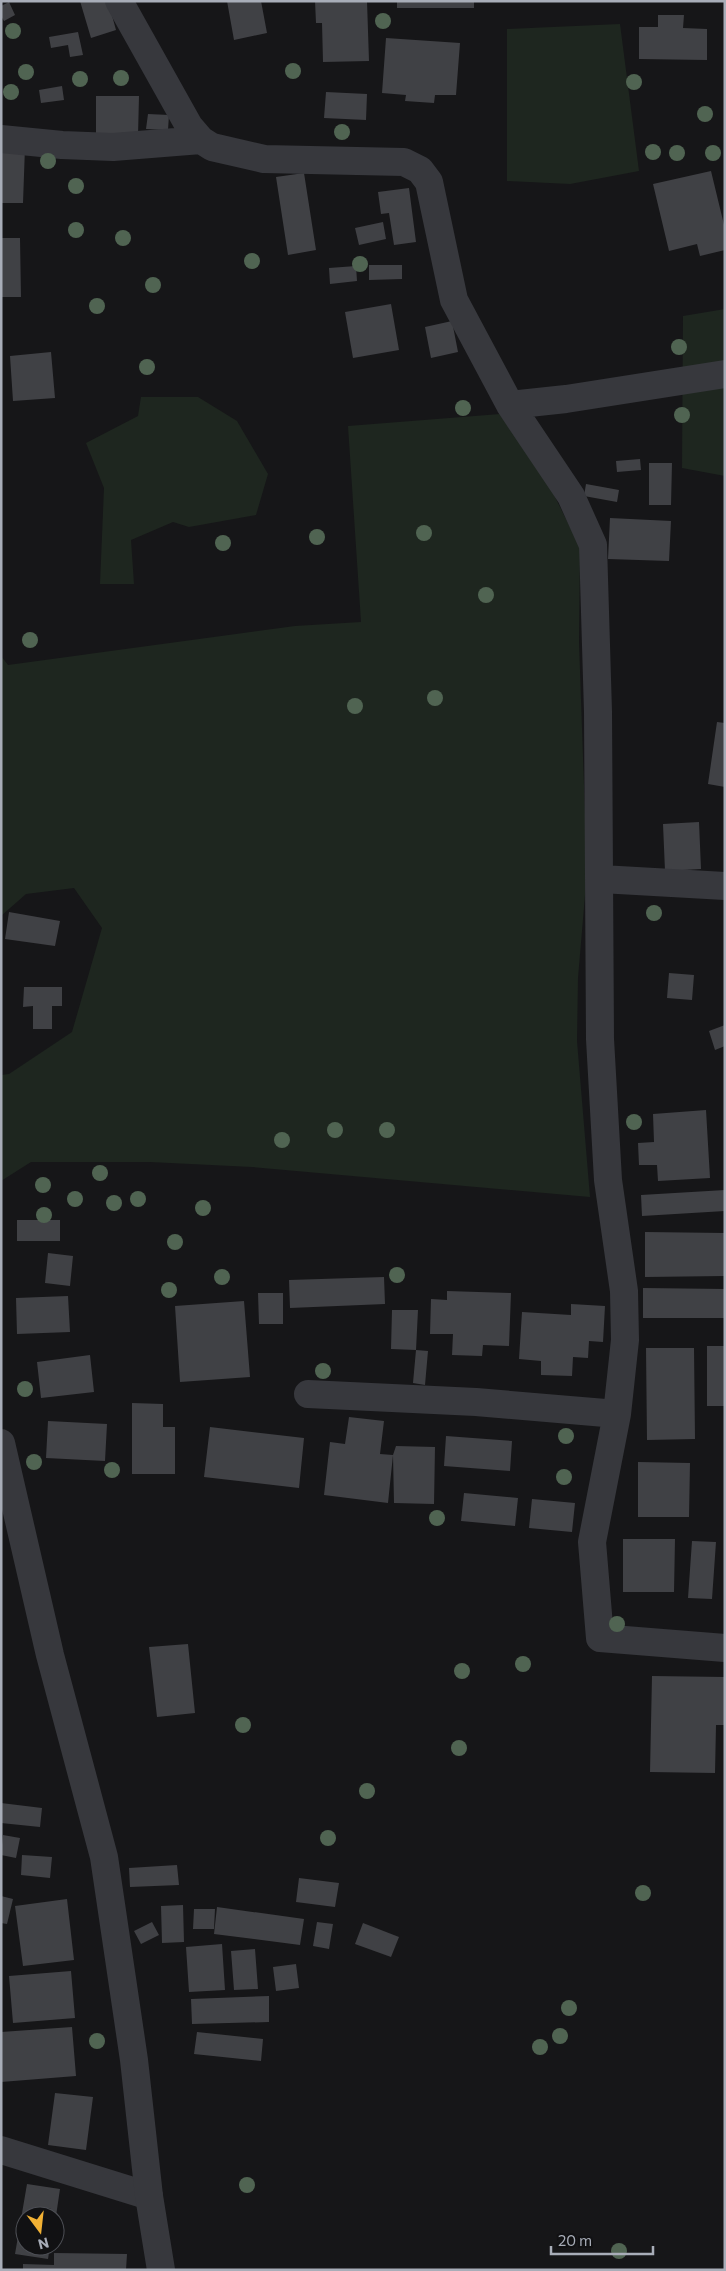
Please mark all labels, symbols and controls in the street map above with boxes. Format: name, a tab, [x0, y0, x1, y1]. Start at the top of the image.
north arrow	[15, 2206, 65, 2256]
scale bar	[551, 2224, 654, 2256]
text: 20 m	[558, 2231, 592, 2249]
text: N	[36, 2234, 51, 2254]

